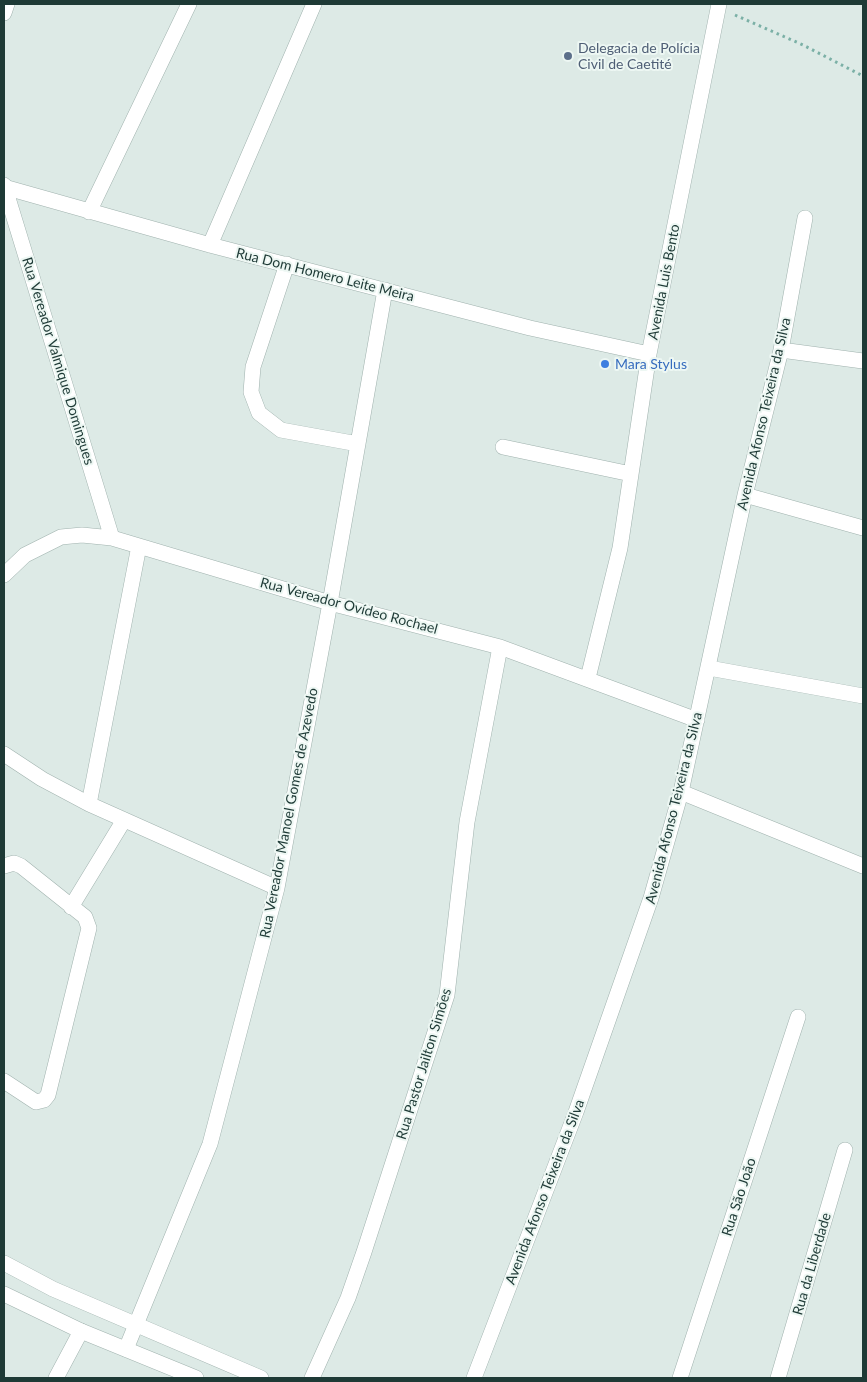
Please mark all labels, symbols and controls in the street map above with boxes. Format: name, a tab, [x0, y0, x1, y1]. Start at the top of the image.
place label: Delegacia de Polícia Civil de Caetité	[578, 40, 700, 72]
marker: Delegacia de Polícia Civil de Caetité	[562, 50, 574, 62]
street label: Avenida Luis Bento	[645, 223, 683, 341]
street label: Rua Dom Homero Leite Meira	[234, 245, 416, 305]
street label: Rua Vereador Valmique Domingues	[18, 255, 98, 467]
street label: Avenida Afonso Teixeira da Silva	[734, 316, 794, 512]
place label: Mara Stylus	[615, 356, 687, 372]
marker: Mara Stylus	[599, 358, 611, 370]
street label: Rua Vereador Ovídeo Rochael	[258, 574, 440, 638]
street label: Rua Vereador Manoel Gomes de Azevedo	[256, 686, 322, 940]
street label: Avenida Afonso Teixeira da Silva	[642, 710, 706, 906]
street label: Rua Pastor Jailton Simões	[393, 986, 455, 1142]
street label: Avenida Afonso Teixeira da Silva	[502, 1097, 588, 1287]
street label: Rua São João	[718, 1156, 760, 1238]
street label: Rua da Liberdade	[789, 1211, 835, 1317]

